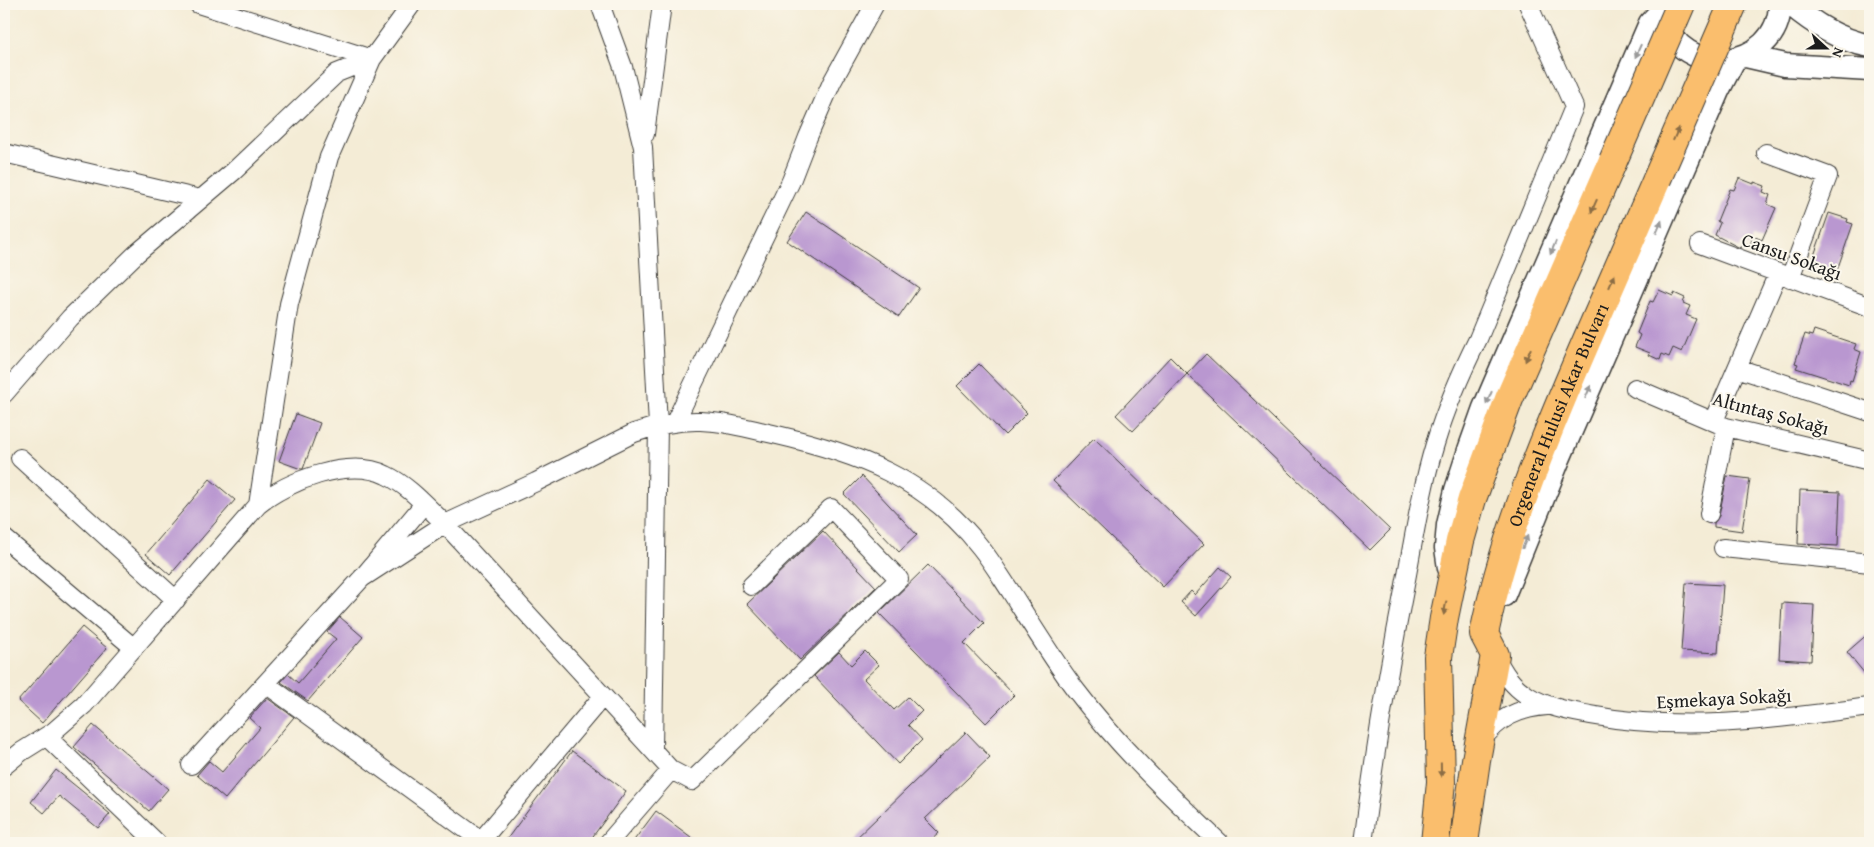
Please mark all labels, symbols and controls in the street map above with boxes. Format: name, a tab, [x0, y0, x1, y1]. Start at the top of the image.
north arrow	[1802, 22, 1852, 72]
one-way arrow	[1634, 44, 1642, 58]
text: N	[1827, 45, 1849, 61]
one-way arrow	[1673, 127, 1681, 141]
one-way arrow	[1589, 199, 1597, 213]
one-way arrow	[1656, 219, 1664, 234]
street label: Cansu Sokağı	[1738, 225, 1846, 287]
one-way arrow	[1548, 241, 1556, 255]
one-way arrow	[1609, 274, 1617, 288]
street label: Orgeneral Hulusi Akar Bulvarı	[1500, 299, 1615, 530]
one-way arrow	[1524, 348, 1532, 362]
street label: Altıntaş Sokağı	[1710, 384, 1832, 442]
one-way arrow	[1584, 385, 1592, 399]
one-way arrow	[1484, 391, 1492, 405]
one-way arrow	[1522, 535, 1530, 549]
one-way arrow	[1441, 601, 1449, 617]
street label: Eşmekaya Sokağı	[1656, 680, 1792, 716]
one-way arrow	[1437, 763, 1445, 779]

